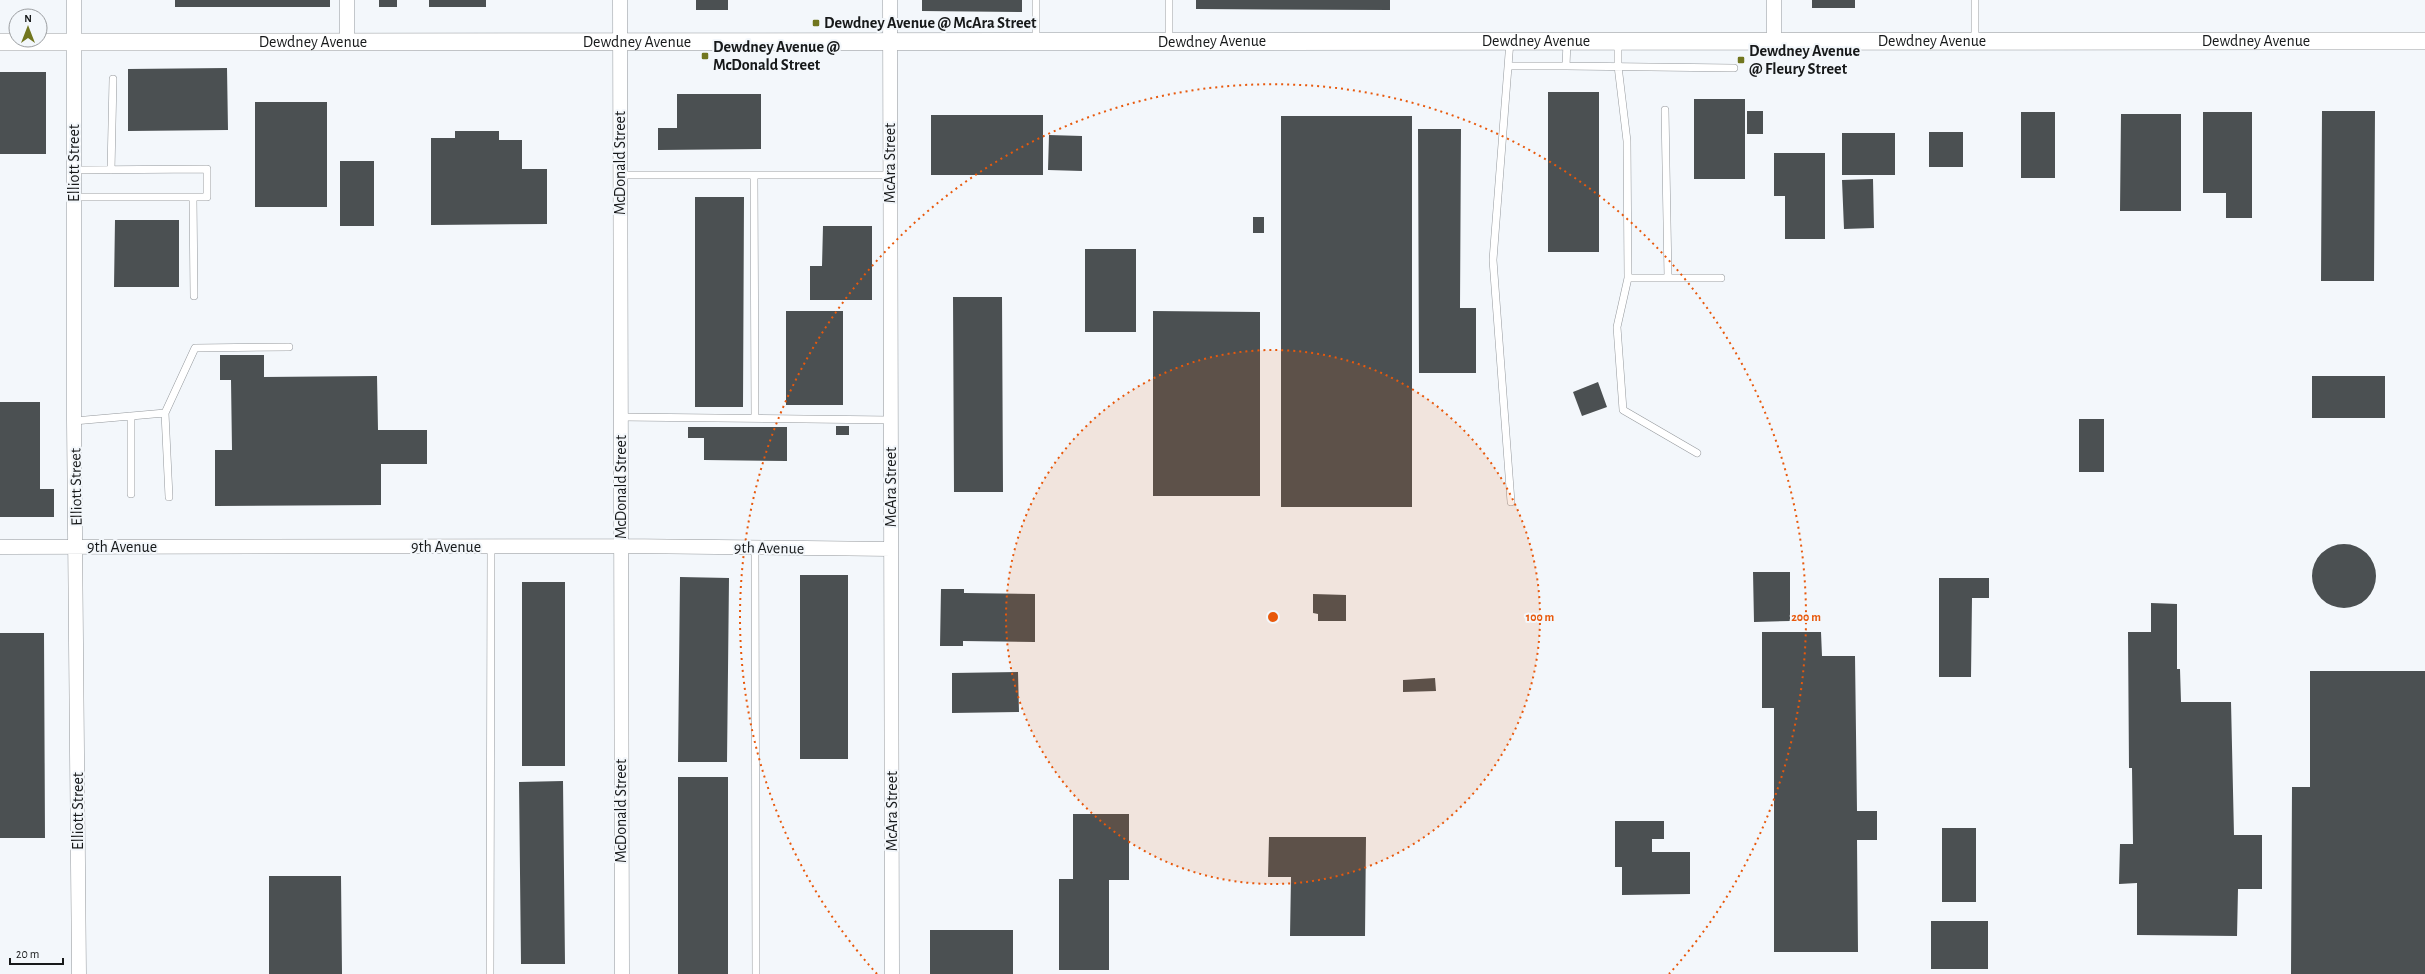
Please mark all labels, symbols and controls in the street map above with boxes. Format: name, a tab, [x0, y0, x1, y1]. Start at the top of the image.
north arrow	[8, 8, 48, 48]
text: N	[24, 13, 32, 24]
place label: Dewdney Avenue @ McAra Street	[824, 15, 1037, 32]
marker: Dewdney Avenue @ McAra Street	[811, 18, 821, 28]
street label: Dewdney Avenue	[1158, 33, 1266, 51]
street label: Dewdney Avenue	[1482, 33, 1590, 50]
street label: Dewdney Avenue	[1878, 33, 1986, 50]
street label: Dewdney Avenue	[2202, 33, 2310, 50]
street label: Dewdney Avenue	[259, 34, 367, 51]
street label: Dewdney Avenue	[583, 34, 691, 51]
place label: Dewdney Avenue @ McDonald Street	[713, 39, 840, 73]
place label: Dewdney Avenue @ Fleury Street	[1749, 43, 1860, 78]
marker: Dewdney Avenue @ McDonald Street	[700, 51, 710, 61]
marker: Dewdney Avenue @ Fleury Street	[1736, 55, 1746, 65]
street label: McDonald Street	[612, 111, 628, 215]
street label: McAra Street	[882, 123, 898, 203]
street label: Elliott Street	[66, 124, 82, 202]
street label: McDonald Street	[613, 435, 629, 539]
street label: McAra Street	[883, 447, 899, 527]
street label: Elliott Street	[67, 448, 85, 526]
street label: 9th Avenue	[87, 539, 157, 555]
street label: 9th Avenue	[411, 539, 481, 555]
street label: 9th Avenue	[734, 539, 804, 557]
centre of rings	[1266, 610, 1280, 624]
text: 100 m	[1526, 611, 1554, 623]
text: 200 m	[1791, 611, 1821, 623]
street label: McDonald Street	[613, 759, 629, 863]
street label: McAra Street	[884, 771, 900, 851]
street label: Elliott Street	[70, 772, 86, 850]
scale bar	[10, 940, 63, 966]
text: 20 m	[16, 948, 39, 960]

